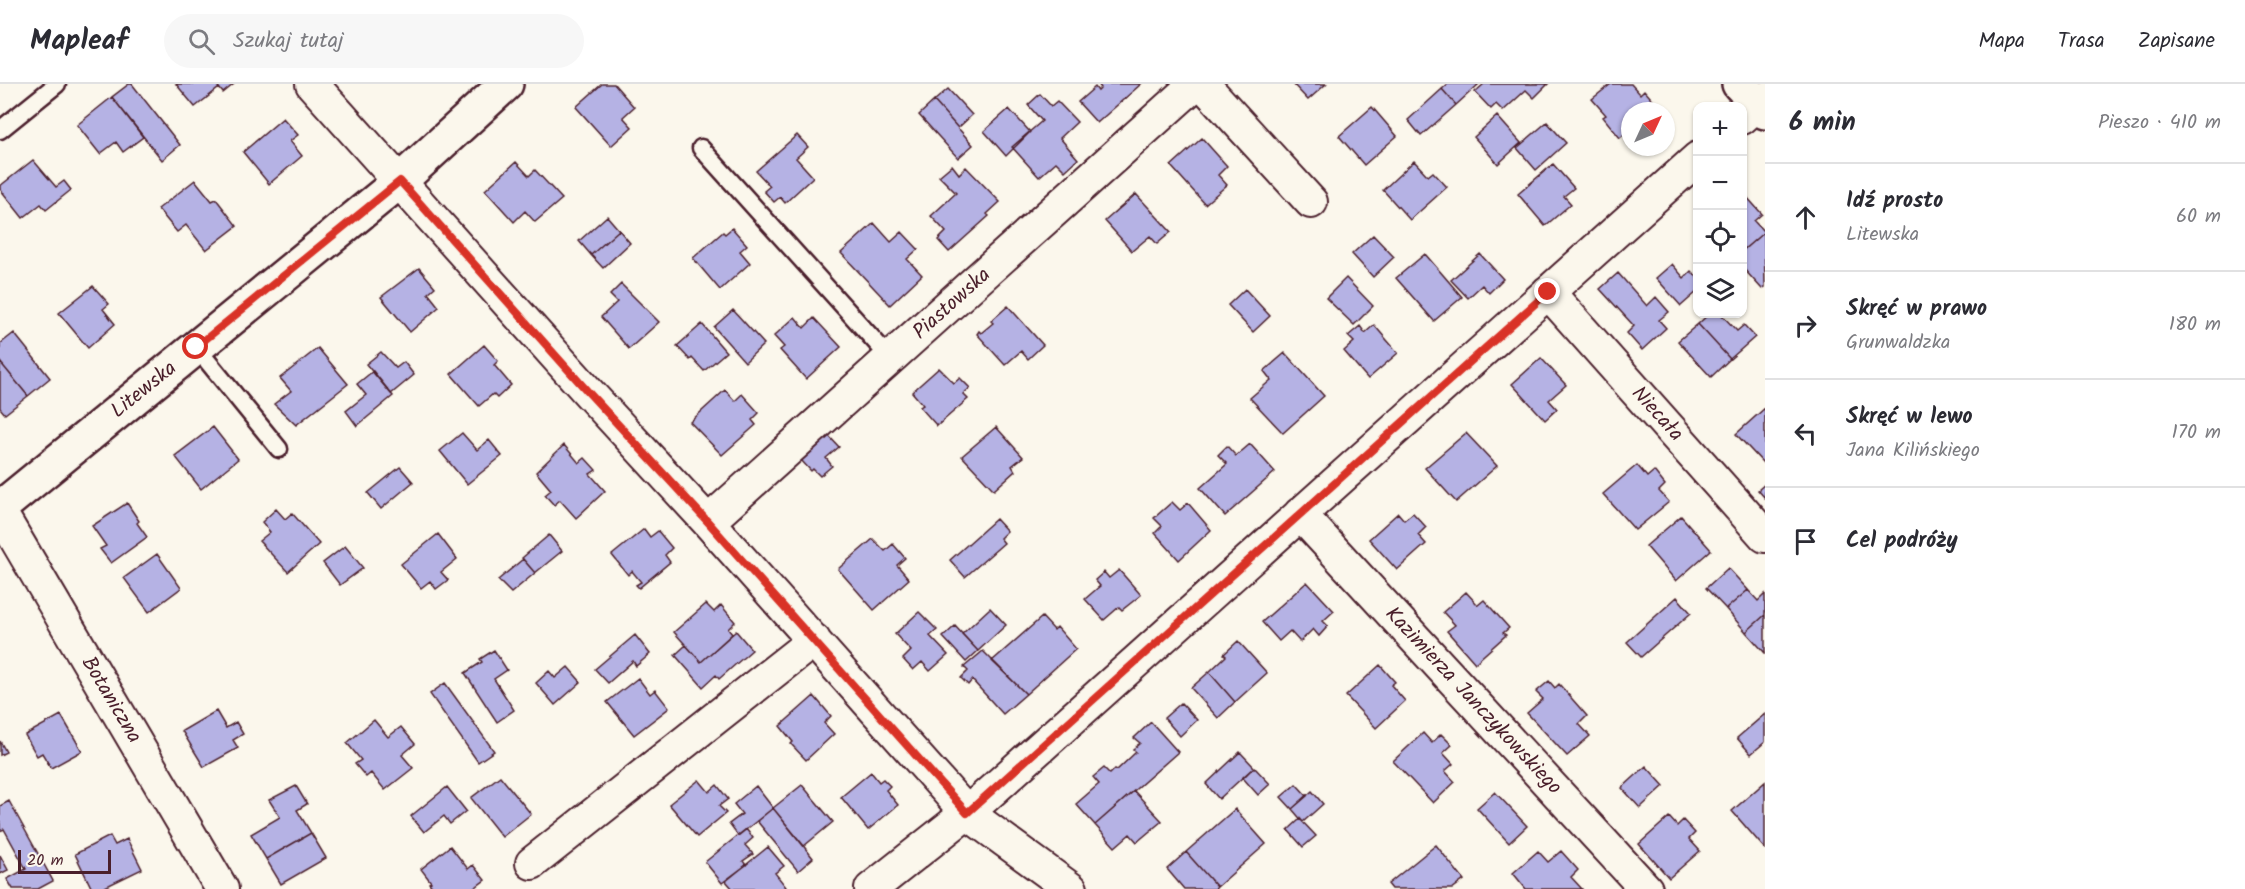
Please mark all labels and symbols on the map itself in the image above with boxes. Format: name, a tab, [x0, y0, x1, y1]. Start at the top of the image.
north arrow	[1621, 102, 1675, 156]
street label: Piastowska	[905, 260, 999, 348]
route end	[1534, 278, 1560, 304]
route start	[182, 333, 208, 359]
street label: Litewska	[104, 353, 184, 427]
street label: Niecała	[1623, 379, 1691, 449]
street label: Kazimierza Janczykowskiego	[1376, 599, 1570, 803]
street label: Botaniczna	[72, 650, 150, 750]
scale bar	[18, 847, 111, 874]

